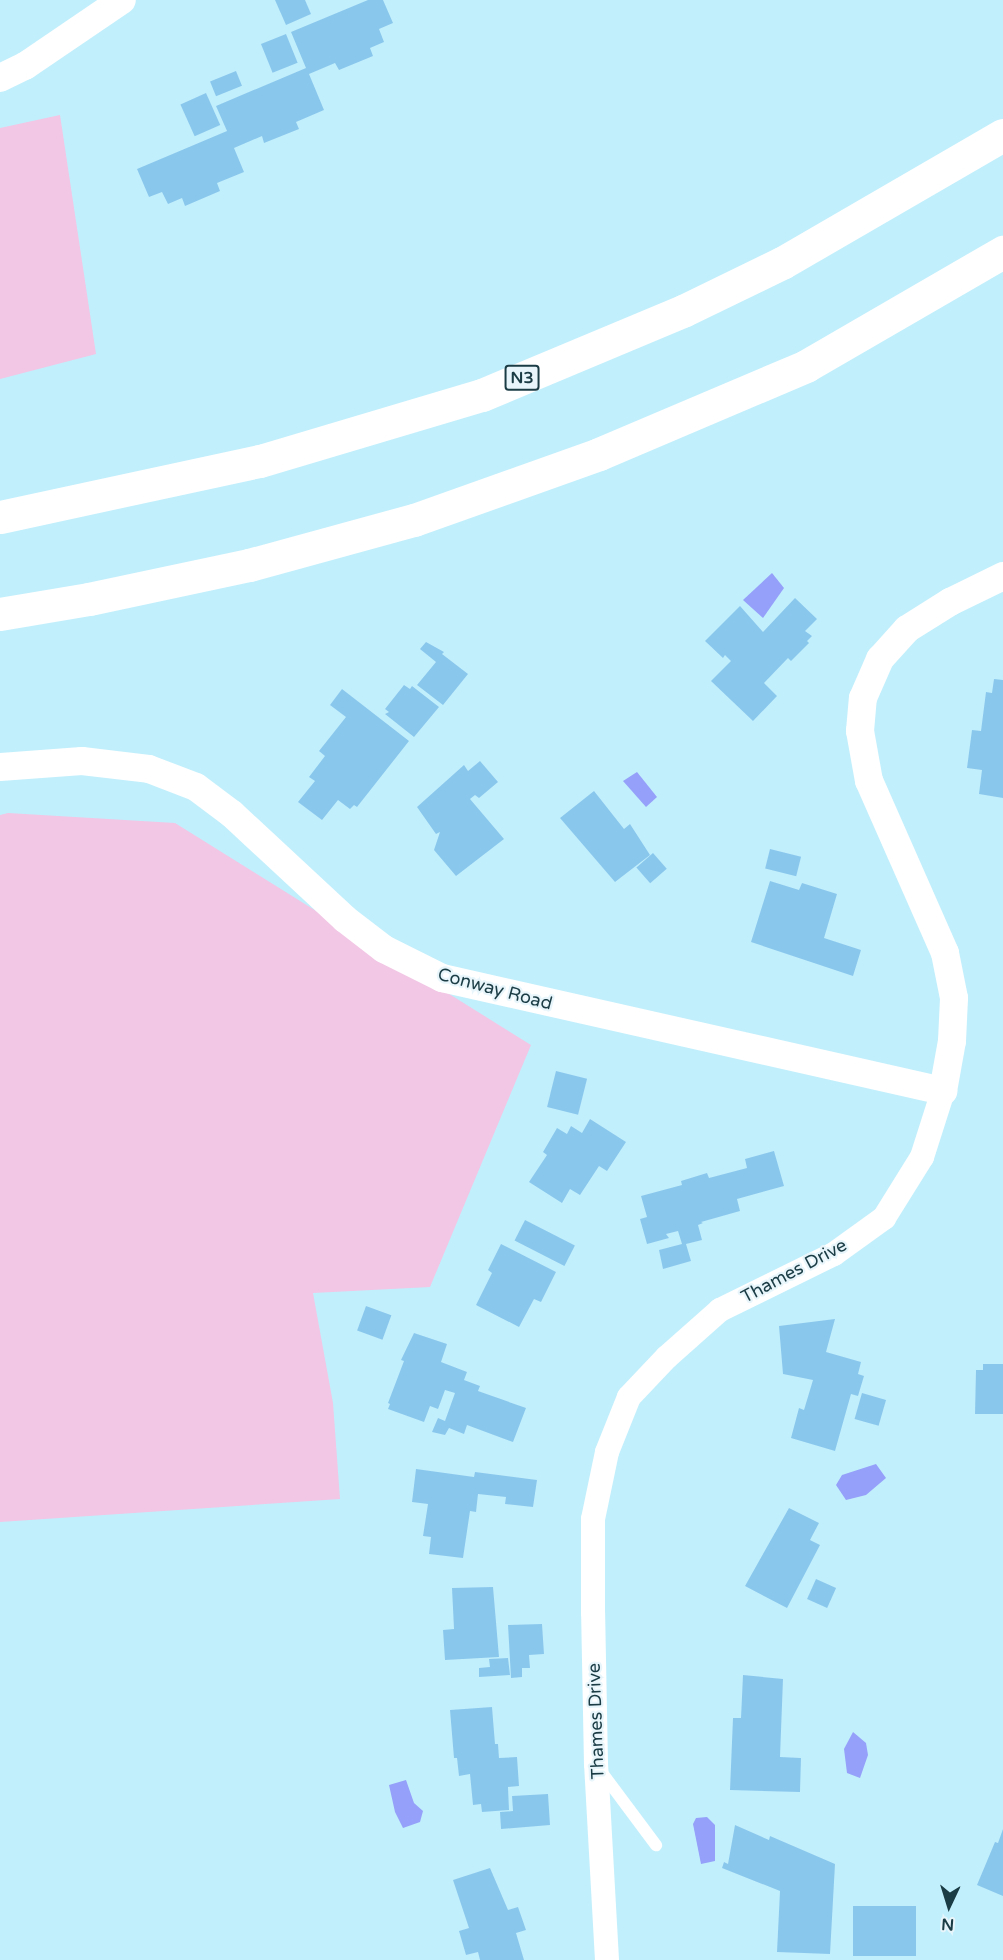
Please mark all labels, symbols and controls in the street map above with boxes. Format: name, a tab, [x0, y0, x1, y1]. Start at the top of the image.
road number: N3	[504, 365, 540, 391]
street label: Conway Road	[435, 963, 555, 1015]
street label: Thames Drive	[738, 1234, 850, 1308]
street label: Thames Drive	[583, 1663, 609, 1779]
north arrow	[919, 1876, 979, 1936]
text: N	[941, 1914, 955, 1934]

